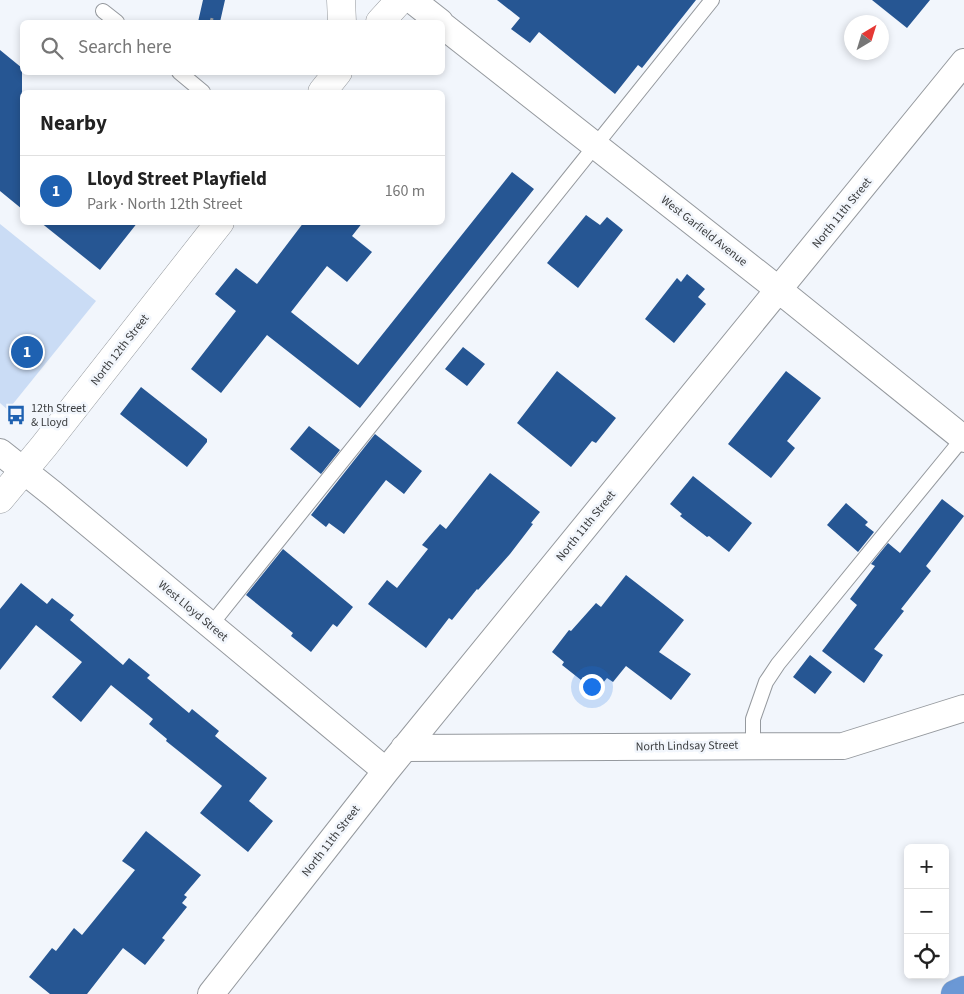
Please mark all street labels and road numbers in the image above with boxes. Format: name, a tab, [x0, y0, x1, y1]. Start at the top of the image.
street label: North 11th Street	[808, 174, 876, 252]
street label: West Garfield Avenue	[657, 192, 751, 270]
street label: North 12th Street	[87, 311, 153, 389]
street label: North 11th Street	[552, 487, 620, 565]
street label: West Lloyd Street	[154, 577, 232, 645]
street label: North Lindsay Street	[636, 737, 738, 755]
street label: North 11th Street	[298, 802, 364, 880]

